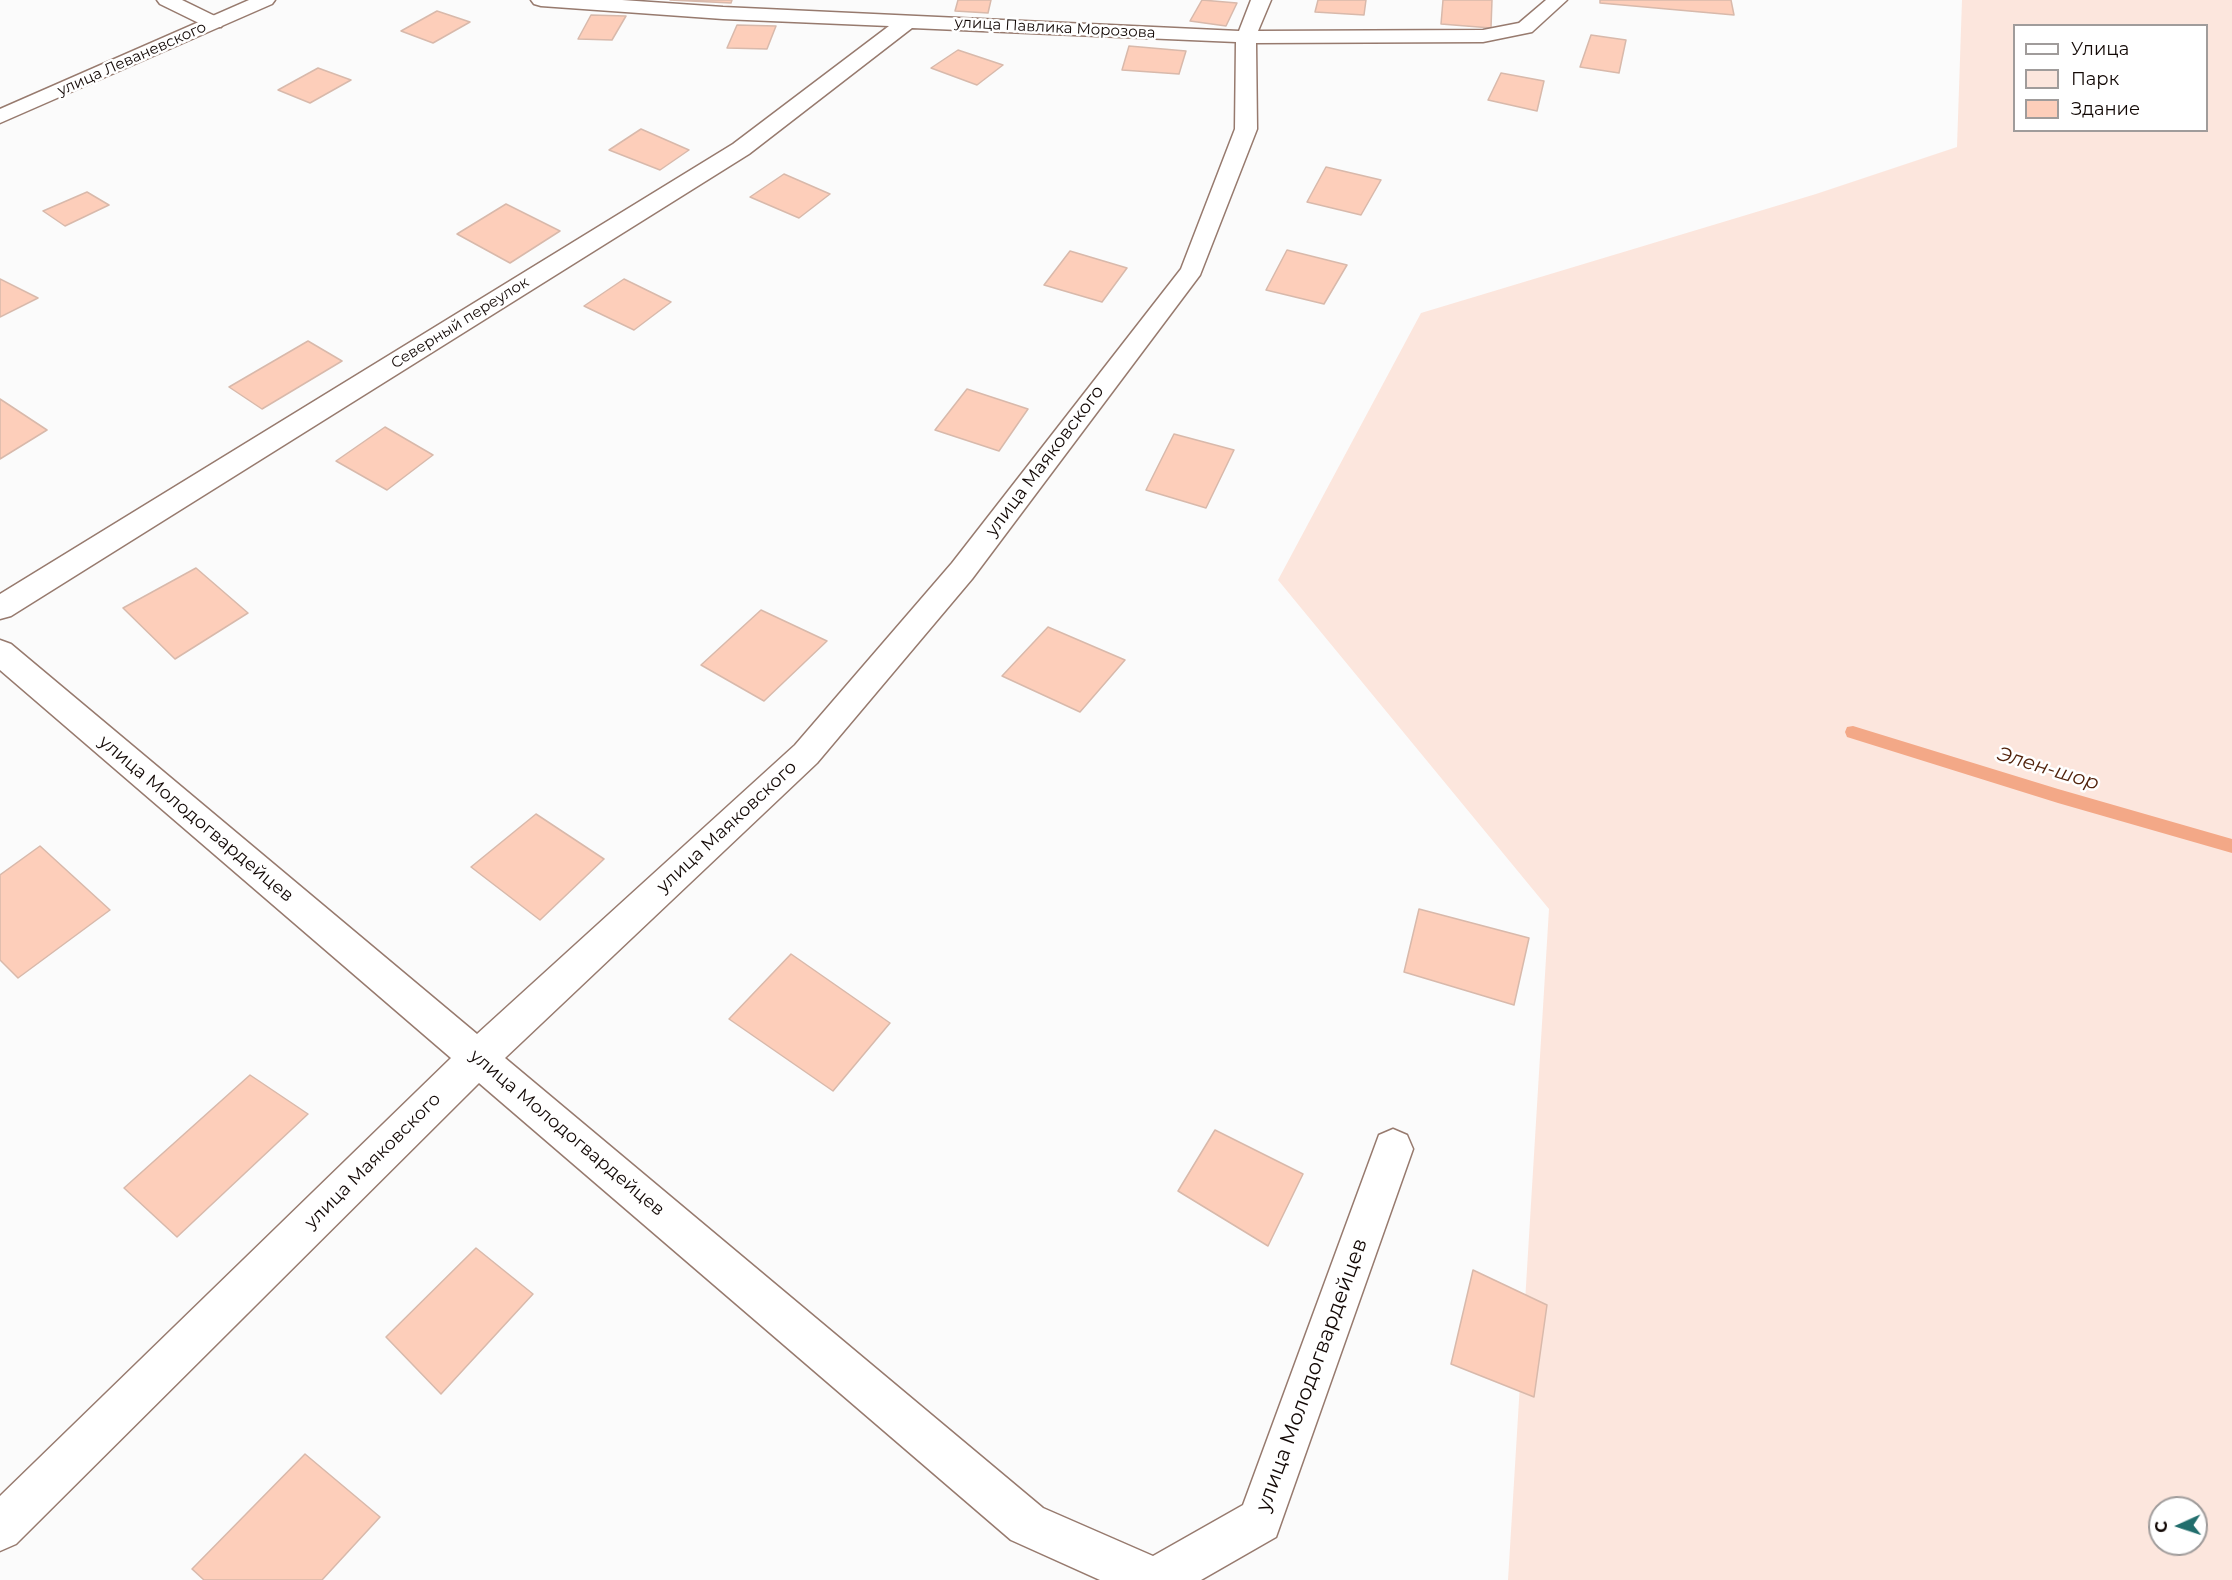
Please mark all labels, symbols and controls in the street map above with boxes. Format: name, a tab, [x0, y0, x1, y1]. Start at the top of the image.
street label: улица Павлика Морозова	[954, 14, 1156, 42]
street label: улица Леваневского	[55, 18, 209, 100]
legend	[2013, 24, 2208, 132]
text: Улица	[2071, 38, 2129, 60]
text: Парк	[2071, 68, 2119, 90]
text: Здание	[2071, 98, 2140, 120]
street label: Северный переулок	[388, 273, 532, 373]
street label: улица Маяковского	[981, 381, 1109, 541]
street label: улица Молодогвардейцев	[94, 731, 298, 907]
water label: Элен-шор	[1994, 742, 2102, 796]
street label: улица Маяковского	[653, 757, 801, 897]
street label: улица Молодогвардейцев	[465, 1045, 669, 1221]
street label: улица Маяковского	[300, 1088, 446, 1234]
street label: улица Молодогвардейцев	[1251, 1235, 1373, 1515]
north arrow	[2148, 1496, 2208, 1556]
text: С	[2152, 1521, 2171, 1533]

